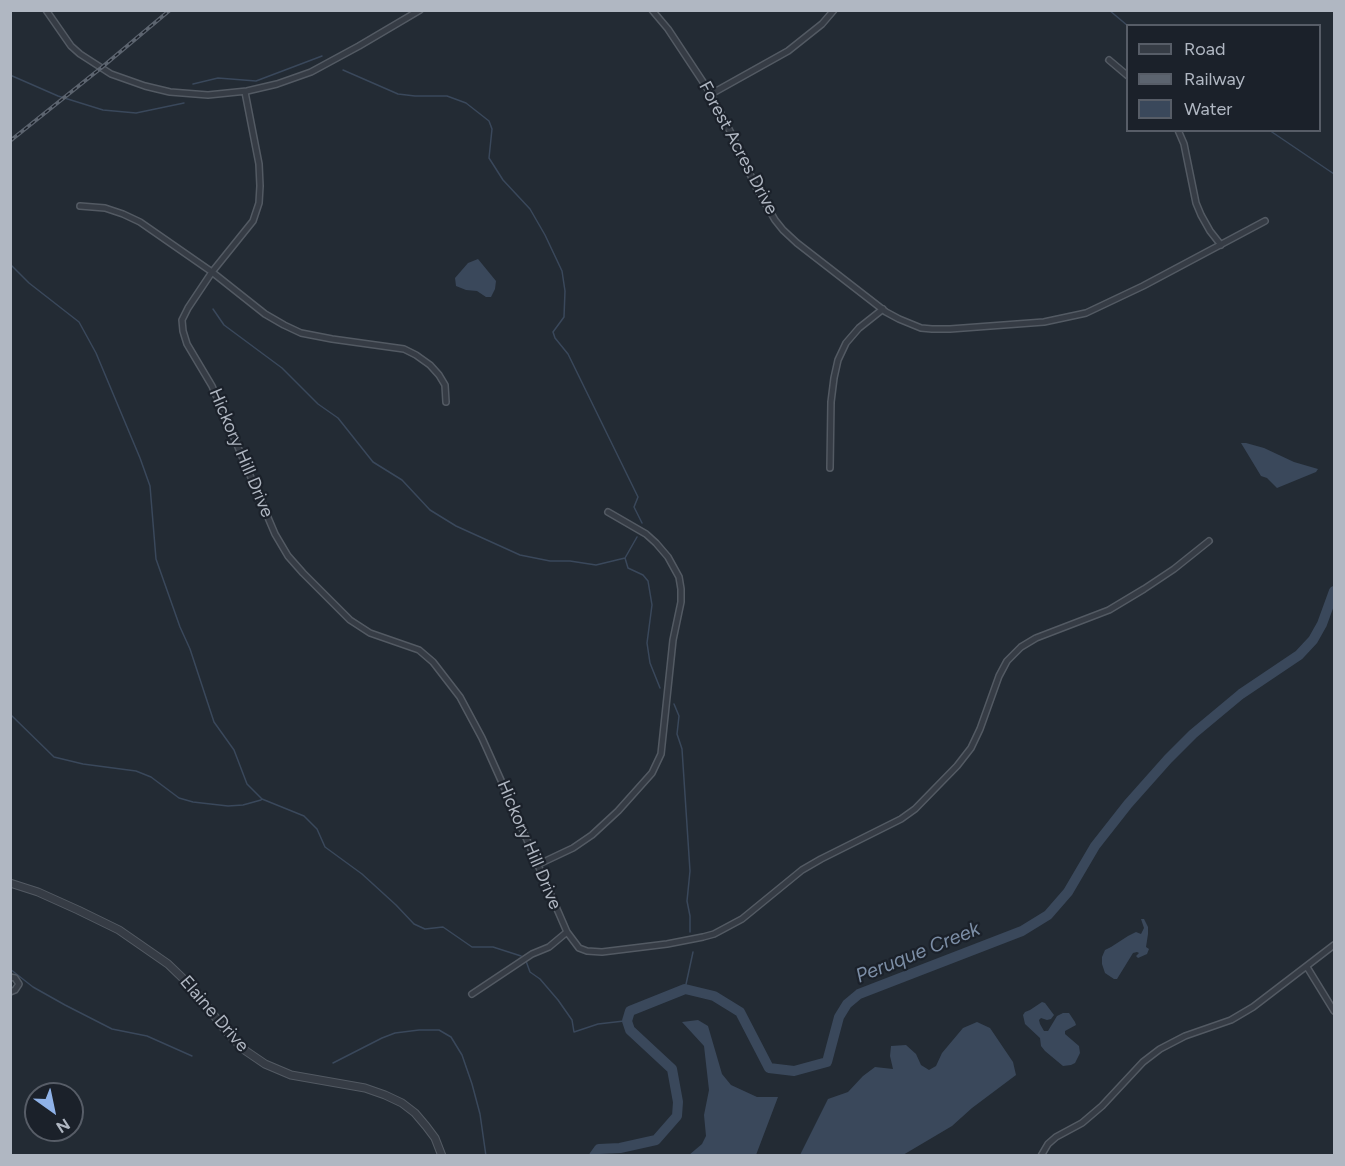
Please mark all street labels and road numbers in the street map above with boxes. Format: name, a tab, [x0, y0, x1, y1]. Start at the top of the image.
street label: Forest Acres Drive	[694, 78, 782, 218]
street label: Hickory Hill Drive	[204, 385, 278, 521]
street label: Hickory Hill Drive	[492, 777, 566, 913]
street label: Elaine Drive	[175, 971, 253, 1057]

